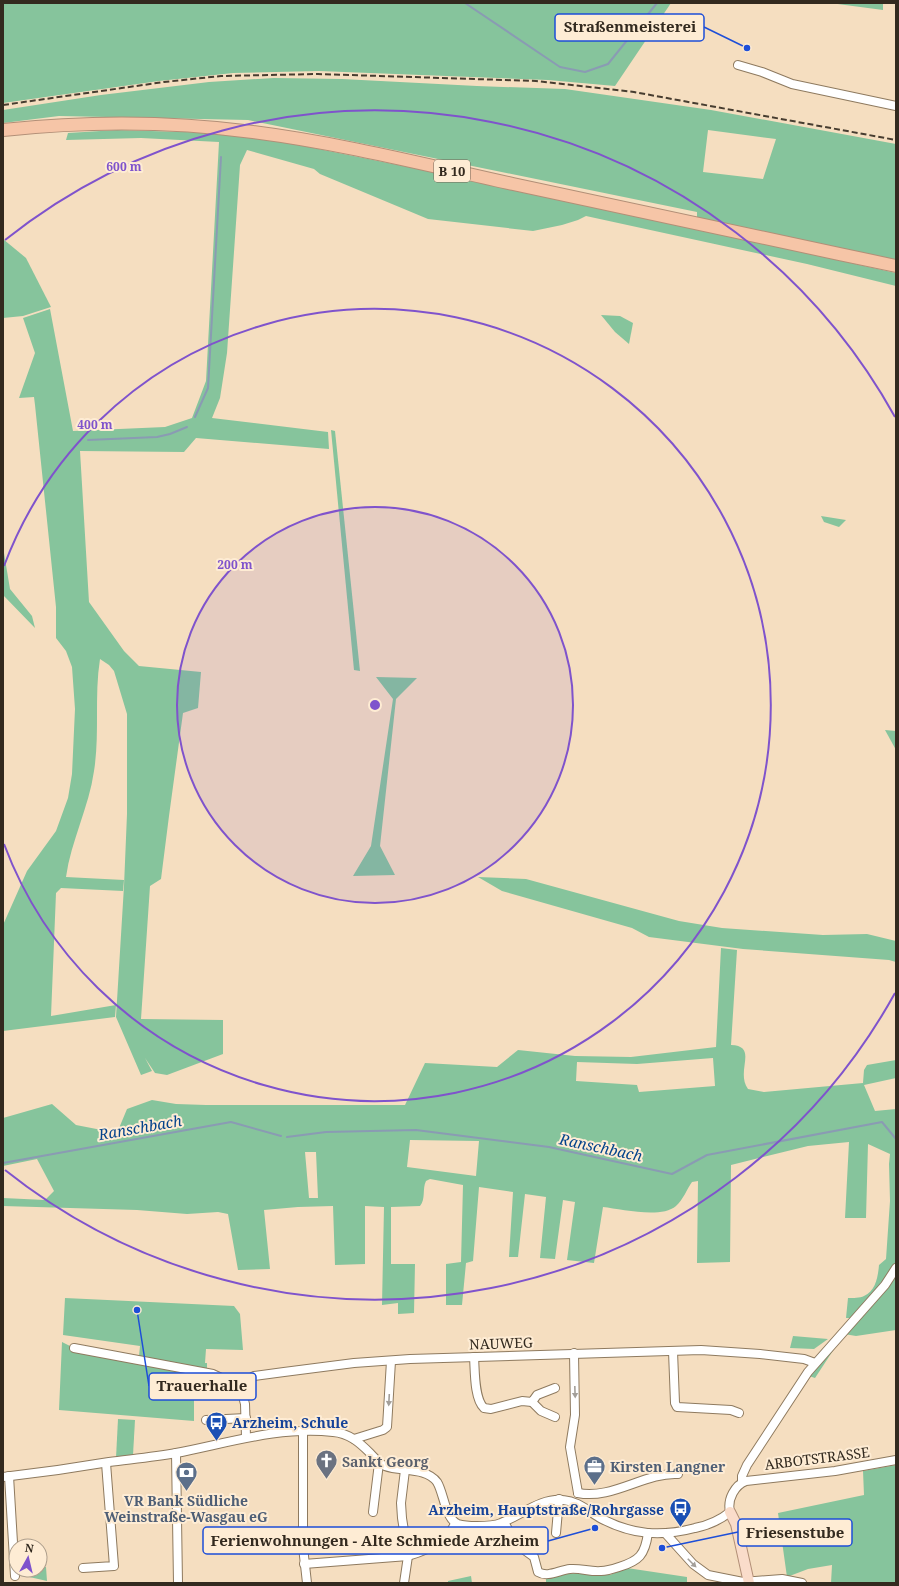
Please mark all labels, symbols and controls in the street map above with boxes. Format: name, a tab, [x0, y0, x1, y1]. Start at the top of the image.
callout: Straßenmeisterei	[555, 14, 704, 41]
text: Straßenmeisterei	[564, 16, 697, 36]
text: 600 m	[106, 158, 142, 175]
road number: B 10	[434, 160, 470, 182]
text: 400 m	[77, 416, 113, 433]
text: 200 m	[217, 556, 253, 573]
centre of rings	[368, 698, 382, 712]
water label: Ranschbach	[96, 1110, 183, 1144]
water label: Ranschbach	[557, 1128, 644, 1166]
street label: NAUWEG	[469, 1332, 533, 1354]
callout: Trauerhalle	[149, 1373, 256, 1400]
text: Trauerhalle	[157, 1375, 247, 1395]
one-way arrow	[572, 1386, 578, 1399]
one-way arrow	[386, 1394, 393, 1406]
bus stop icon: Arzheim, Schule	[203, 1409, 229, 1442]
place label: Arzheim, Schule	[232, 1413, 348, 1432]
street label: ARBOTSTRASSE	[763, 1442, 871, 1474]
church icon: Sankt Georg	[314, 1448, 340, 1481]
place label: Sankt Georg	[342, 1452, 429, 1471]
office icon: Kirsten Langner	[581, 1453, 607, 1486]
place label: Kirsten Langner	[610, 1457, 726, 1476]
bank icon: VR Bank Südliche Weinstraße-Wasgau eG	[173, 1459, 199, 1492]
place label: VR Bank Südliche Weinstraße-Wasgau eG	[104, 1491, 268, 1526]
bus stop icon: Arzheim, Hauptstraße/Rohrgasse	[667, 1496, 693, 1529]
place label: Arzheim, Hauptstraße/Rohrgasse	[428, 1500, 664, 1519]
callout: Friesenstube	[738, 1519, 852, 1546]
text: Friesenstube	[746, 1522, 844, 1542]
callout: Ferienwohnungen - Alte Schmiede Arzheim	[203, 1527, 548, 1554]
text: Ferienwohnungen - Alte Schmiede Arzheim	[211, 1530, 540, 1550]
north arrow	[8, 1538, 48, 1578]
text: N	[24, 1540, 35, 1556]
one-way arrow	[687, 1558, 697, 1568]

